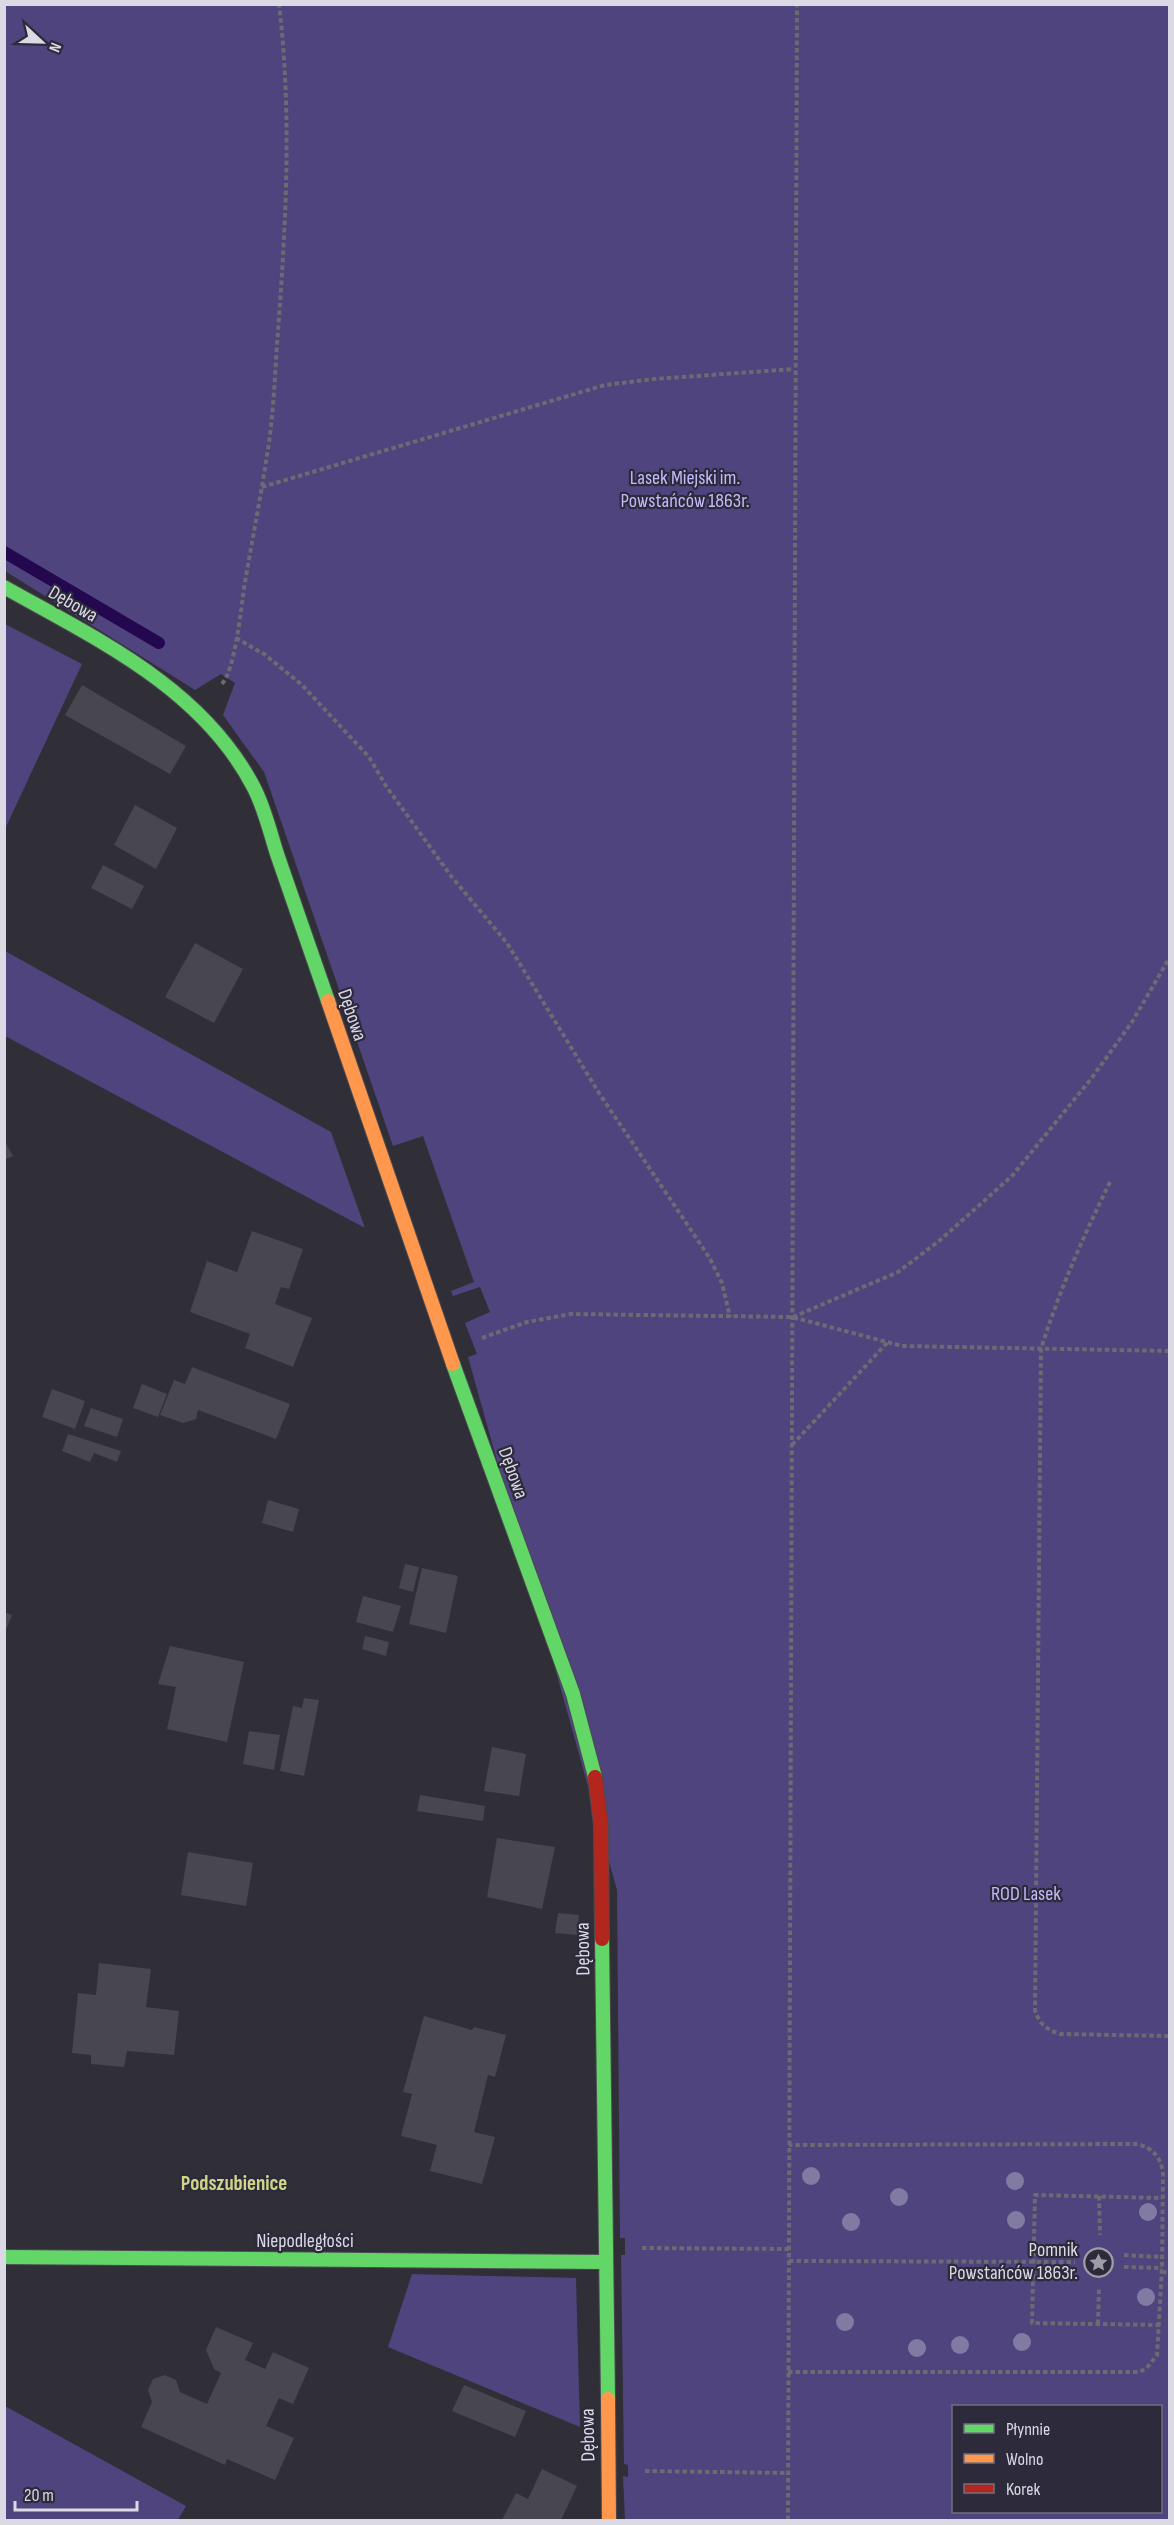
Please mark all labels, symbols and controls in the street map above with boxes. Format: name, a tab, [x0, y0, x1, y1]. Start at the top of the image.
north arrow	[12, 12, 72, 72]
text: N	[44, 40, 65, 55]
park label: Lasek Miejski im. Powstańców 1863r.	[620, 466, 750, 513]
street label: Dębowa	[44, 580, 102, 628]
street label: Dębowa	[332, 986, 372, 1044]
street label: Dębowa	[493, 1444, 533, 1502]
park label: ROD Lasek	[991, 1882, 1061, 1906]
street label: Dębowa	[571, 1922, 595, 1976]
district label: Podszubienice	[181, 2171, 287, 2196]
street label: Niepodległości	[256, 2229, 354, 2253]
place label: Pomnik Powstańców 1863r.	[949, 2238, 1078, 2285]
place icon: Pomnik Powstańców 1863r.	[1083, 2246, 1115, 2278]
legend	[952, 2405, 1162, 2513]
street label: Dębowa	[576, 2408, 600, 2462]
text: Płynnie	[1006, 2419, 1050, 2440]
text: Wolno	[1006, 2449, 1043, 2470]
scale bar	[15, 2474, 136, 2512]
text: Korek	[1006, 2479, 1040, 2500]
text: 20 m	[24, 2485, 54, 2506]

